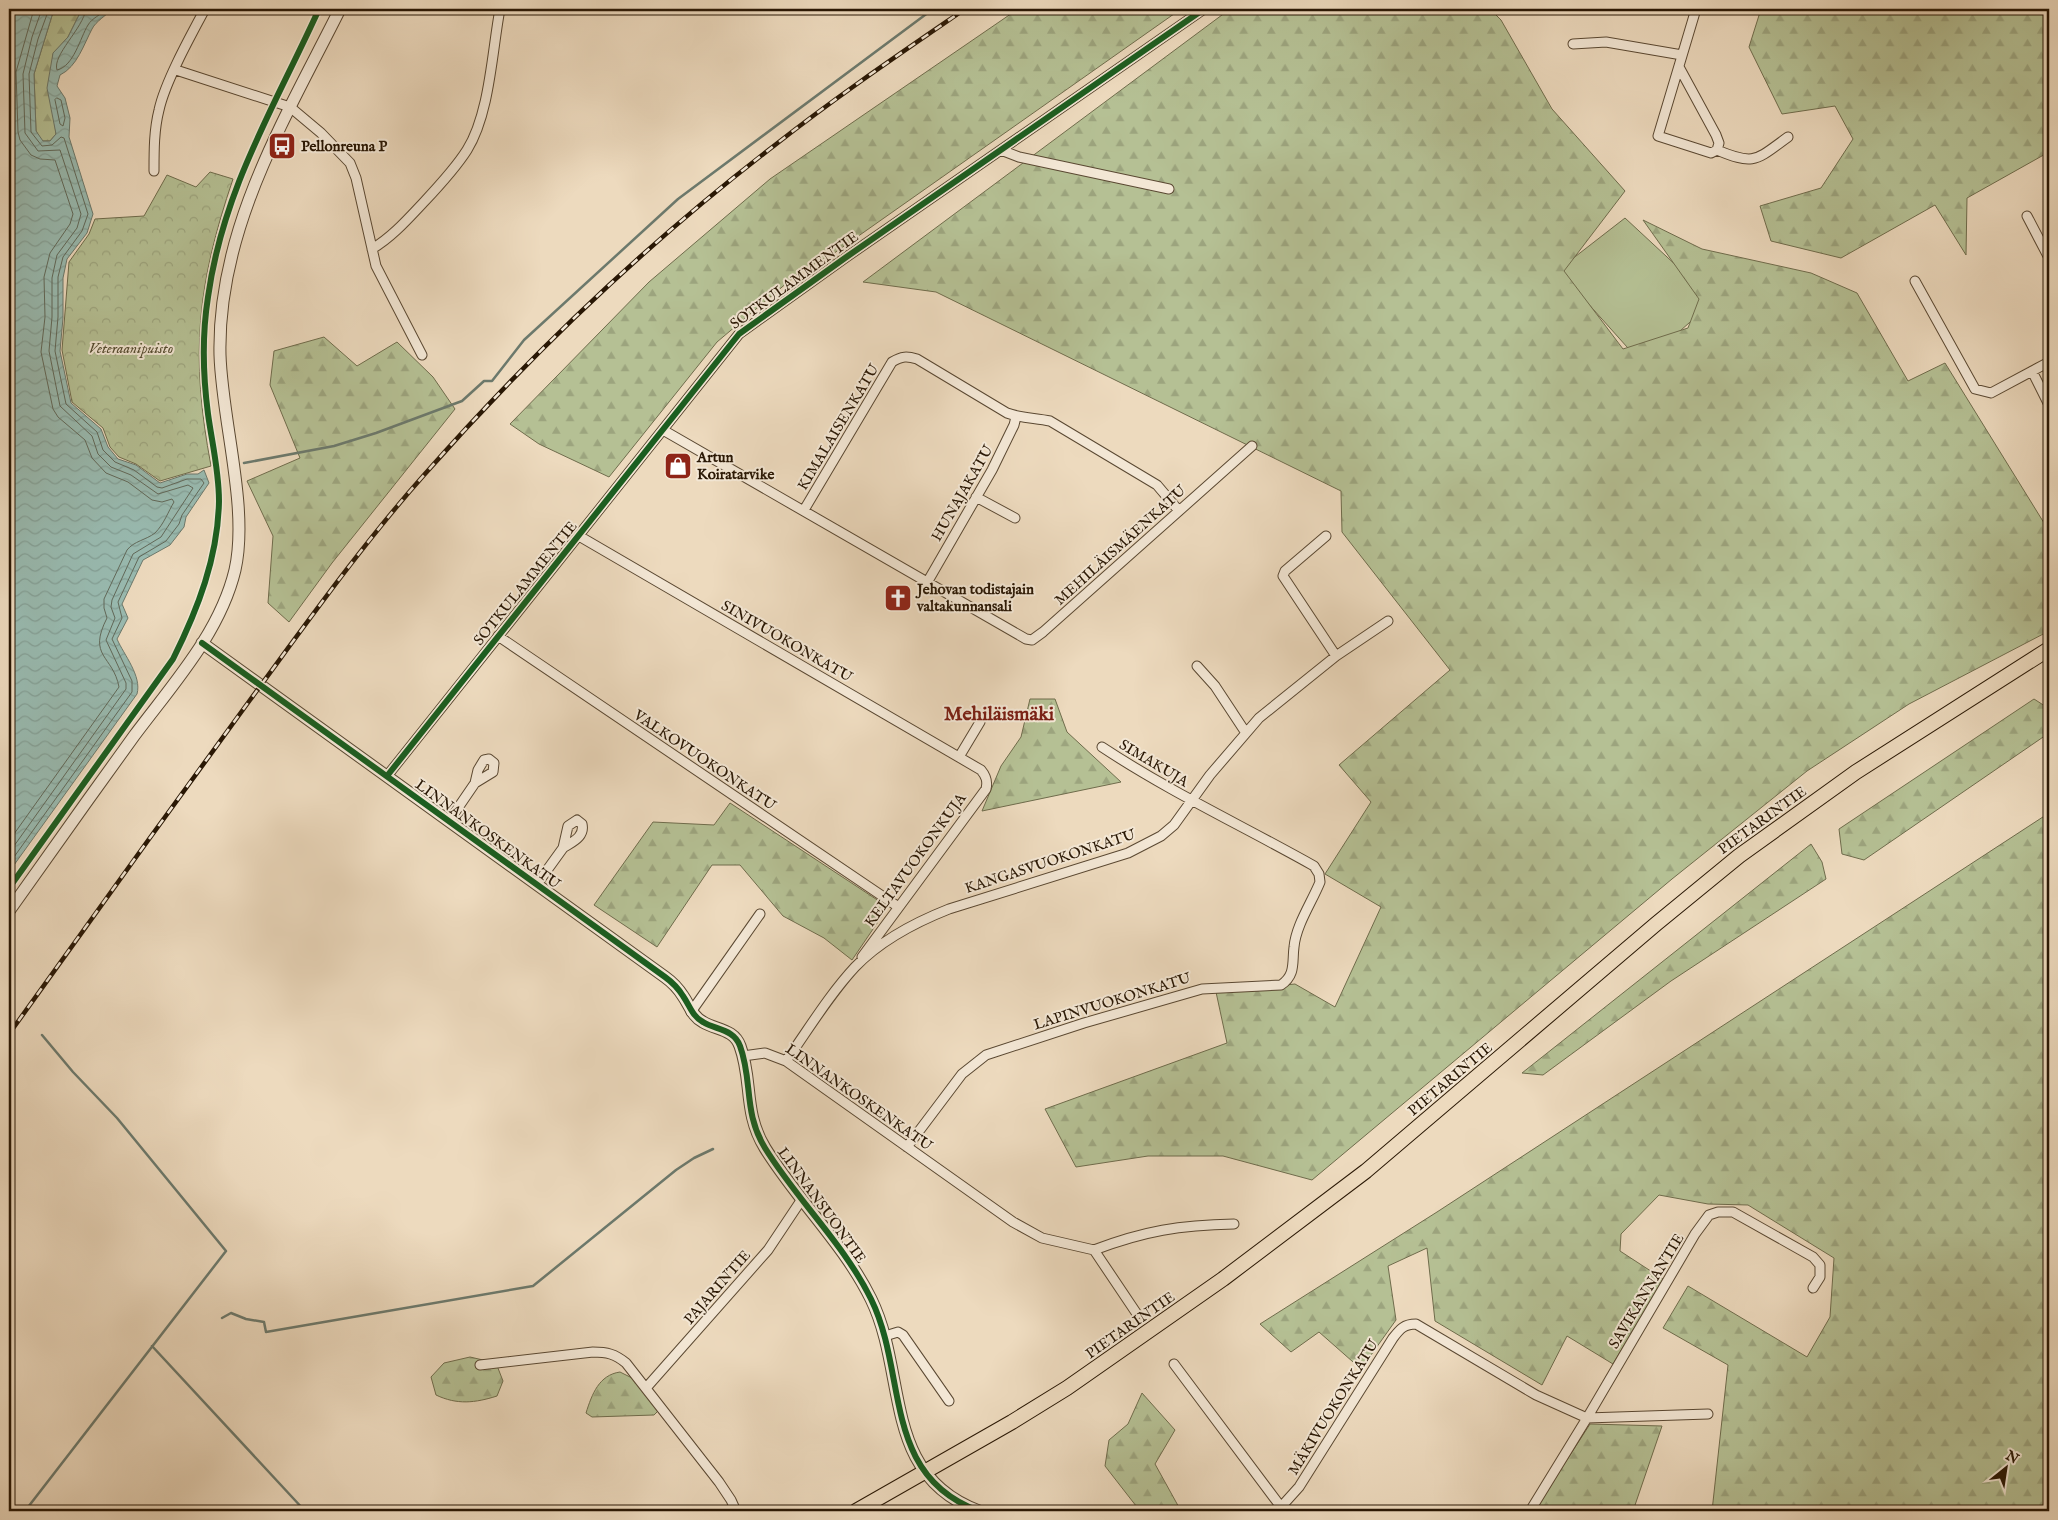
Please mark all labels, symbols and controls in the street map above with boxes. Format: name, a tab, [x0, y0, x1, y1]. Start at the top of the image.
bus stop icon: Pellonreuna P	[267, 131, 297, 161]
place label: Pellonreuna P	[301, 137, 387, 156]
street label: SOTKULAMMENTIE	[726, 227, 862, 334]
park label: Veteraanipuisto	[89, 339, 173, 358]
street label: KIMALAISENKATU	[793, 360, 884, 494]
street label: HUNAJAKATU	[927, 441, 998, 545]
place label: Artun Koiratarvike	[696, 448, 775, 484]
shop icon: Artun Koiratarvike	[663, 451, 693, 481]
street label: MEHILÄISMÄENKATU	[1051, 481, 1190, 610]
street label: SOTKULAMMENTIE	[469, 517, 581, 649]
place label: Jehovan todistajain valtakunnansali	[915, 580, 1034, 616]
church icon: Jehovan todistajain valtakunnansali	[883, 583, 913, 613]
street label: SINIVUOKONKATU	[718, 596, 856, 687]
district label: Mehiläismäki	[944, 702, 1055, 727]
street label: VALKOVUOKONKATU	[629, 705, 780, 815]
street label: SIMAKUJA	[1116, 735, 1193, 792]
street label: LINNANKOSKENKATU	[411, 775, 564, 894]
street label: PIETARINTIE	[1714, 782, 1810, 859]
street label: KELTAVUOKONKUJA	[860, 789, 971, 931]
street label: KANGASVUOKONKATU	[963, 825, 1138, 898]
street label: LAPINVUOKONKATU	[1031, 968, 1193, 1034]
street label: PIETARINTIE	[1404, 1038, 1497, 1120]
street label: LINNANKOSKENKATU	[782, 1039, 936, 1156]
street label: LINNANSUONTIE	[773, 1144, 870, 1267]
street label: SAVIKANNANTIE	[1605, 1230, 1688, 1352]
street label: PAJARINTIE	[680, 1246, 755, 1328]
street label: PIETARINTIE	[1082, 1288, 1179, 1363]
street label: MÄKIVUOKONKATU	[1284, 1336, 1383, 1479]
north arrow	[1980, 1442, 2030, 1492]
text: N	[2001, 1446, 2022, 1468]

